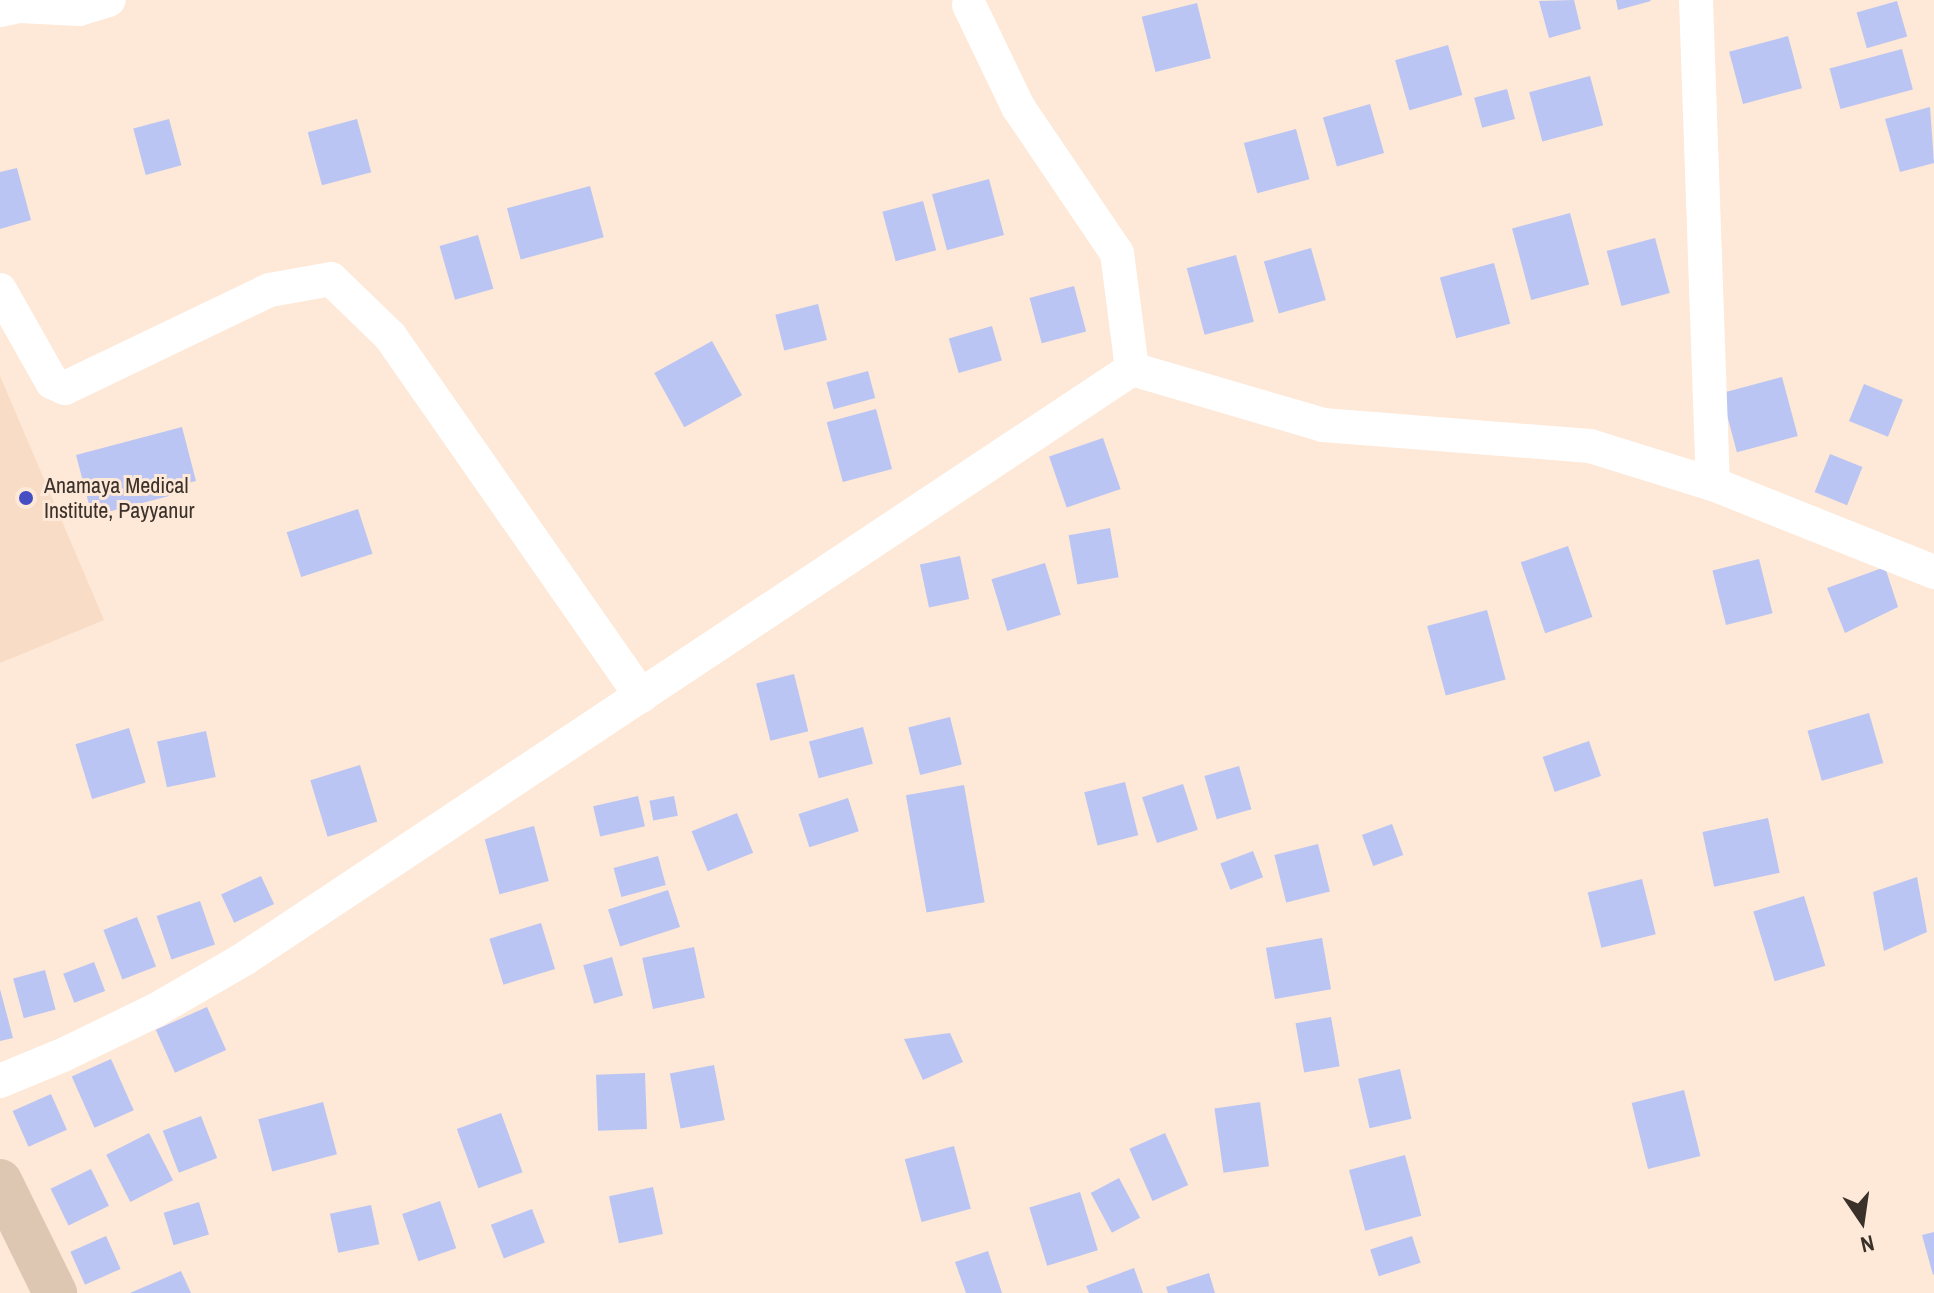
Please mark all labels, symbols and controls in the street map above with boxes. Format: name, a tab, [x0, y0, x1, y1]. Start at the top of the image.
place label: Anamaya Medical Institute, Payyanur	[44, 472, 194, 524]
marker: Anamaya Medical Institute, Payyanur	[15, 487, 37, 509]
north arrow	[1822, 1181, 1902, 1261]
text: N	[1858, 1228, 1877, 1260]

